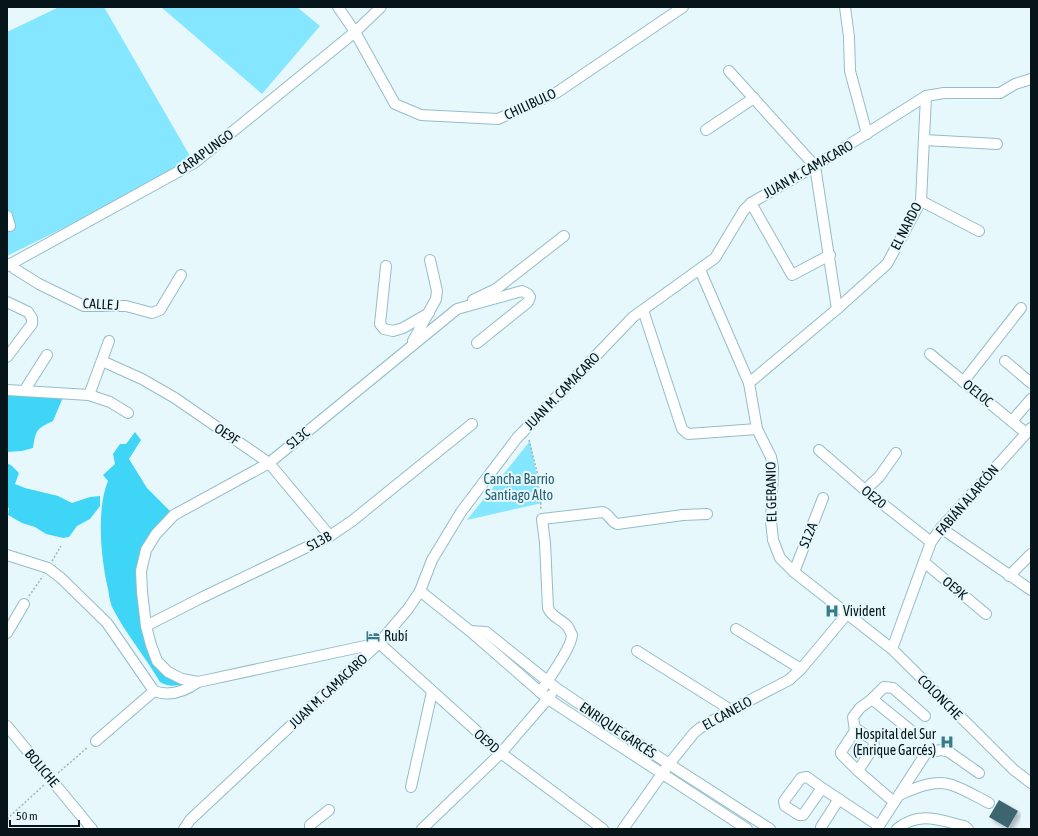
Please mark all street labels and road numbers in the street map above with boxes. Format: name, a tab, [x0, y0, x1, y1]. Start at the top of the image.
street label: CHILIBULO	[502, 85, 558, 123]
street label: CARAPUNGO	[174, 126, 236, 178]
street label: JUAN M. CAMACARO	[760, 137, 856, 201]
street label: EL NARDO	[887, 199, 925, 253]
street label: CALLE J	[82, 295, 120, 313]
street label: JUAN M. CAMACARO	[521, 349, 603, 433]
street label: OE10C	[960, 376, 997, 410]
street label: OE9F	[212, 420, 243, 448]
street label: S13C	[283, 423, 313, 452]
street label: EL GERANIO	[762, 462, 780, 522]
street label: FABIÁN ALARCÓN	[932, 462, 1002, 538]
street label: OE20	[858, 482, 890, 512]
street label: S12A	[796, 520, 820, 550]
street label: S13B	[304, 528, 334, 554]
street label: OE9K	[939, 573, 971, 603]
street label: JUAN M. CAMACARO	[286, 651, 370, 731]
street label: COLONCHE	[914, 671, 966, 723]
street label: EL CANELO	[700, 693, 754, 733]
street label: ENRIQUE GARCÉS	[577, 699, 659, 761]
street label: OE9D	[471, 726, 503, 757]
street label: BOLICHE	[22, 746, 62, 790]

